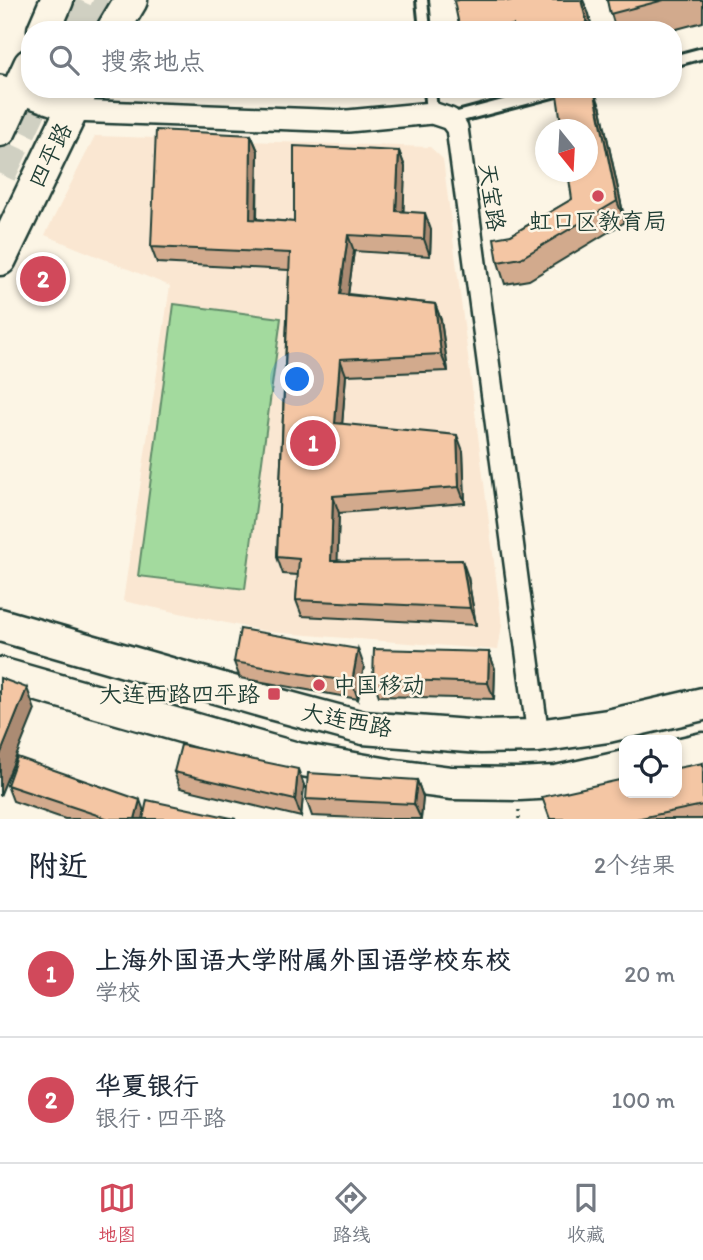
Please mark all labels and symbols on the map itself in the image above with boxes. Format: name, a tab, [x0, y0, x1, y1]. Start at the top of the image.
street label: 四平路	[22, 118, 78, 192]
north arrow	[535, 119, 598, 182]
street label: 天宝路	[473, 161, 511, 233]
marker: 虹口区教育局	[590, 188, 606, 204]
place label: 虹口区教育局	[529, 207, 667, 235]
pin: 2	[20, 253, 66, 305]
your location	[280, 362, 314, 396]
pin: 1	[290, 417, 336, 469]
place label: 中国移动	[333, 671, 425, 699]
marker: 中国移动	[311, 677, 327, 693]
place label: 大连西路四平路	[99, 680, 260, 708]
marker: 大连西路四平路	[266, 686, 282, 702]
street label: 大连西路	[299, 697, 395, 743]

